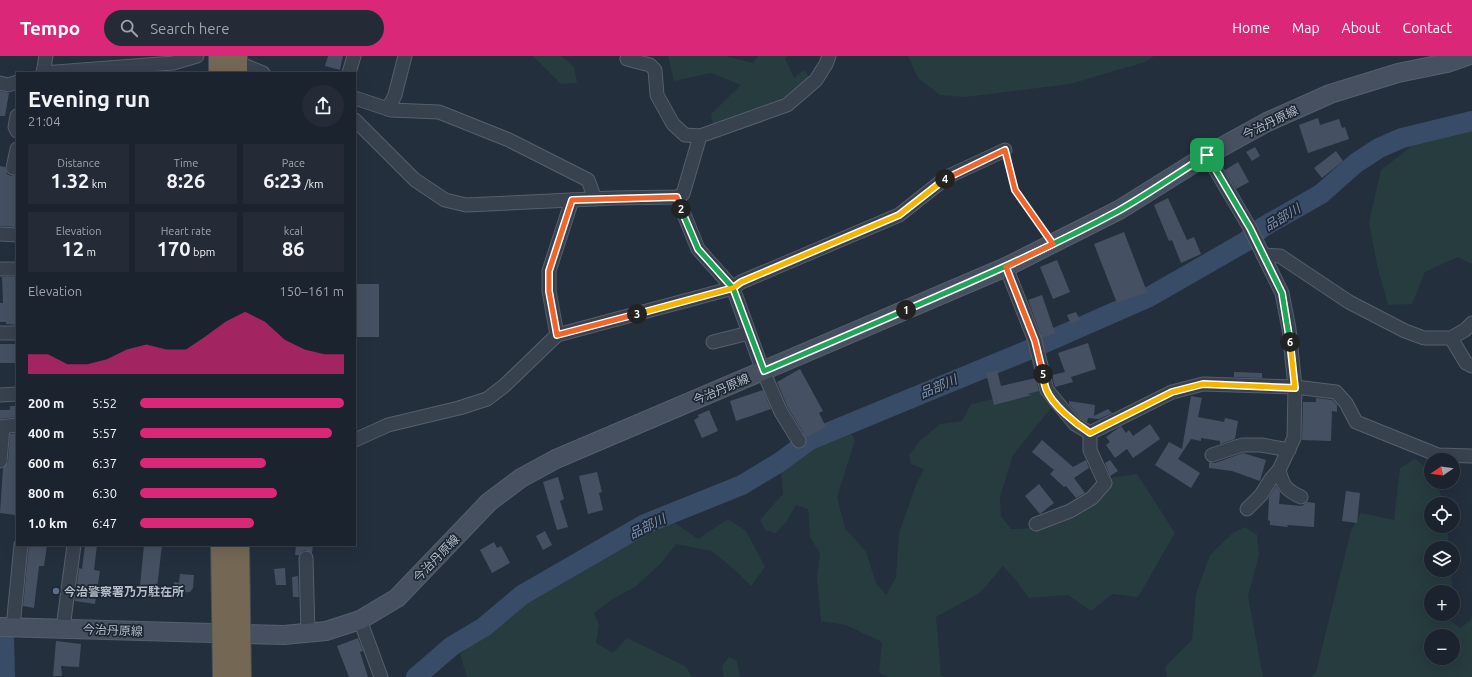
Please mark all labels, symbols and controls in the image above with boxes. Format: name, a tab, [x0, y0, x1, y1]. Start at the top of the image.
search box	[104, 10, 384, 46]
text: Tempo	[20, 17, 80, 39]
icon: search	[118, 17, 140, 39]
text: Search here	[150, 20, 230, 37]
text: Home	[1232, 20, 1270, 36]
text: Map	[1292, 20, 1320, 36]
text: About	[1342, 20, 1381, 36]
text: Contact	[1403, 20, 1452, 36]
button: share	[302, 85, 344, 127]
text: Evening run	[28, 86, 150, 111]
street label: 今治丹原線	[1240, 103, 1300, 141]
text: 21:04	[28, 114, 61, 128]
pin	[1190, 138, 1224, 172]
icon: arrive	[1196, 144, 1218, 166]
text: Distance	[57, 157, 100, 169]
text: Time	[174, 157, 198, 169]
text: Pace	[282, 157, 305, 169]
text: 1.32	[50, 169, 89, 192]
text: 8:26	[167, 169, 205, 192]
text: 6:23	[263, 169, 302, 192]
pin: 4	[935, 169, 955, 189]
text: 4	[942, 173, 948, 185]
text: km	[89, 178, 107, 190]
text: /km	[302, 178, 324, 190]
pin: 2	[671, 199, 691, 219]
water label: 品部川	[1262, 200, 1304, 233]
text: 2	[678, 203, 684, 215]
text: Elevation	[56, 225, 102, 237]
text: Heart rate	[161, 225, 211, 237]
text: kcal	[284, 225, 303, 237]
text: 12	[61, 237, 84, 260]
text: 170	[157, 237, 190, 260]
text: 86	[282, 237, 305, 260]
text: m	[84, 246, 96, 258]
text: bpm	[190, 246, 215, 258]
text: Elevation	[28, 284, 82, 298]
text: 150–161 m	[279, 284, 344, 298]
pin: 1	[896, 300, 916, 320]
pin: 3	[627, 304, 647, 324]
text: 1	[903, 304, 909, 316]
text: 3	[634, 308, 640, 320]
pin: 6	[1280, 332, 1300, 352]
text: 6	[1287, 336, 1293, 348]
pin: 5	[1033, 364, 1053, 384]
text: 5	[1040, 368, 1046, 380]
street label: 今治丹原線	[691, 371, 751, 407]
water label: 品部川	[917, 371, 961, 400]
text: 200 m	[28, 396, 64, 410]
text: 5:52	[92, 396, 117, 410]
text: 400 m	[28, 426, 64, 440]
text: 5:57	[92, 426, 117, 440]
north arrow	[1424, 453, 1460, 489]
map controls	[1424, 453, 1460, 665]
text: 600 m	[28, 456, 64, 470]
text: 6:37	[92, 456, 117, 470]
text: 800 m	[28, 486, 64, 500]
text: 6:30	[92, 486, 117, 500]
button: locate	[1424, 497, 1460, 533]
water label: 品部川	[626, 510, 669, 541]
text: 1.0 km	[28, 516, 67, 530]
text: 6:47	[92, 516, 117, 530]
street label: 今治丹原線	[410, 532, 462, 584]
button: layers	[1424, 541, 1460, 577]
place label: 今治警察署乃万駐在所	[64, 585, 184, 598]
button: +	[1424, 585, 1460, 621]
marker: 今治警察署乃万駐在所	[51, 586, 61, 596]
street label: 今治丹原線	[83, 622, 143, 638]
button: −	[1424, 629, 1460, 665]

